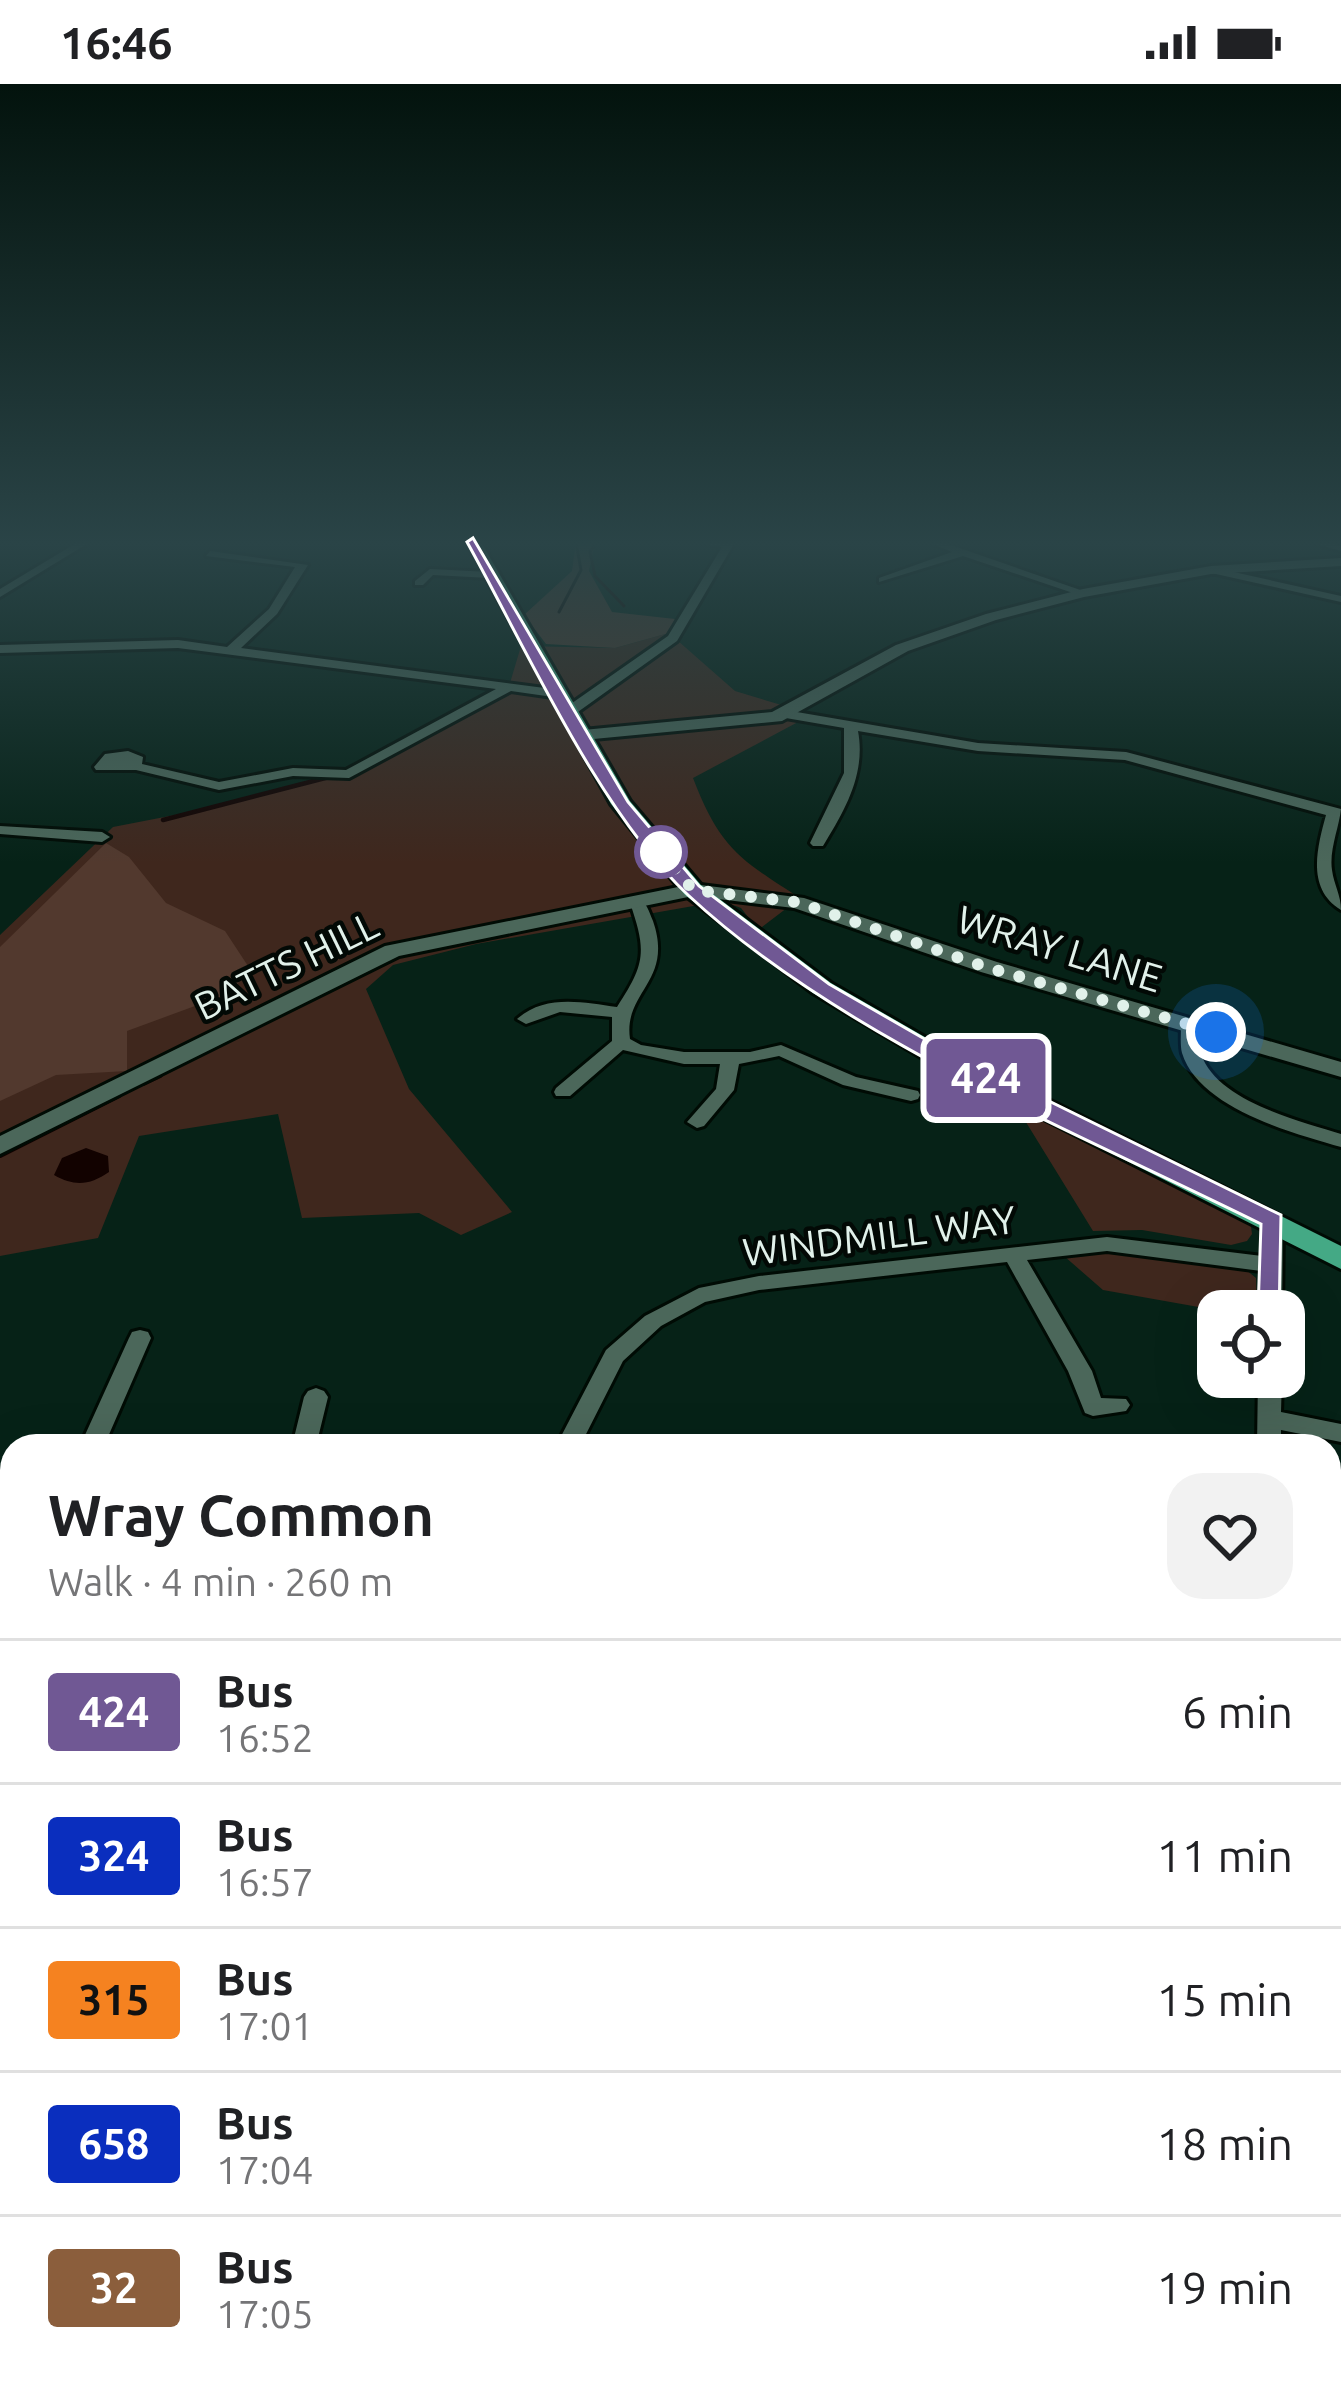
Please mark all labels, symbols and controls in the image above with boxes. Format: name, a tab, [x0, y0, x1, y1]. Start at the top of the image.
text: 16:46	[60, 17, 173, 68]
unlabelled marker	[636, 827, 686, 877]
street label: WRAY LANE	[953, 897, 1167, 999]
street label: BATTS HILL	[187, 902, 385, 1028]
your location	[1186, 1002, 1246, 1062]
line badge: 424	[917, 1039, 1055, 1117]
text: 424	[950, 1054, 1022, 1101]
street label: WINDMILL WAY	[740, 1197, 1018, 1273]
map controls	[1197, 1290, 1305, 1398]
button: locate	[1197, 1290, 1305, 1398]
button: heart	[1167, 1473, 1293, 1599]
text: Wray Common	[48, 1483, 434, 1547]
text: Walk · 4 min · 260 m	[48, 1560, 393, 1603]
text: Bus	[216, 1665, 293, 1716]
text: 6 min	[1182, 1686, 1293, 1737]
text: 424	[78, 1688, 150, 1735]
text: 16:52	[216, 1716, 314, 1759]
text: Bus	[216, 1809, 293, 1860]
text: 11 min	[1156, 1830, 1293, 1881]
text: 324	[78, 1832, 150, 1879]
text: 16:57	[216, 1860, 314, 1903]
text: Bus	[216, 1953, 293, 2004]
text: 15 min	[1156, 1974, 1293, 2025]
text: 315	[78, 1976, 150, 2023]
text: 17:01	[216, 2004, 314, 2047]
text: Bus	[216, 2097, 293, 2148]
text: 18 min	[1156, 2118, 1293, 2169]
text: 658	[78, 2120, 150, 2167]
text: 17:04	[216, 2148, 314, 2191]
text: Bus	[216, 2241, 293, 2292]
text: 19 min	[1156, 2262, 1293, 2313]
text: 32	[90, 2264, 138, 2311]
text: 17:05	[216, 2292, 314, 2335]

